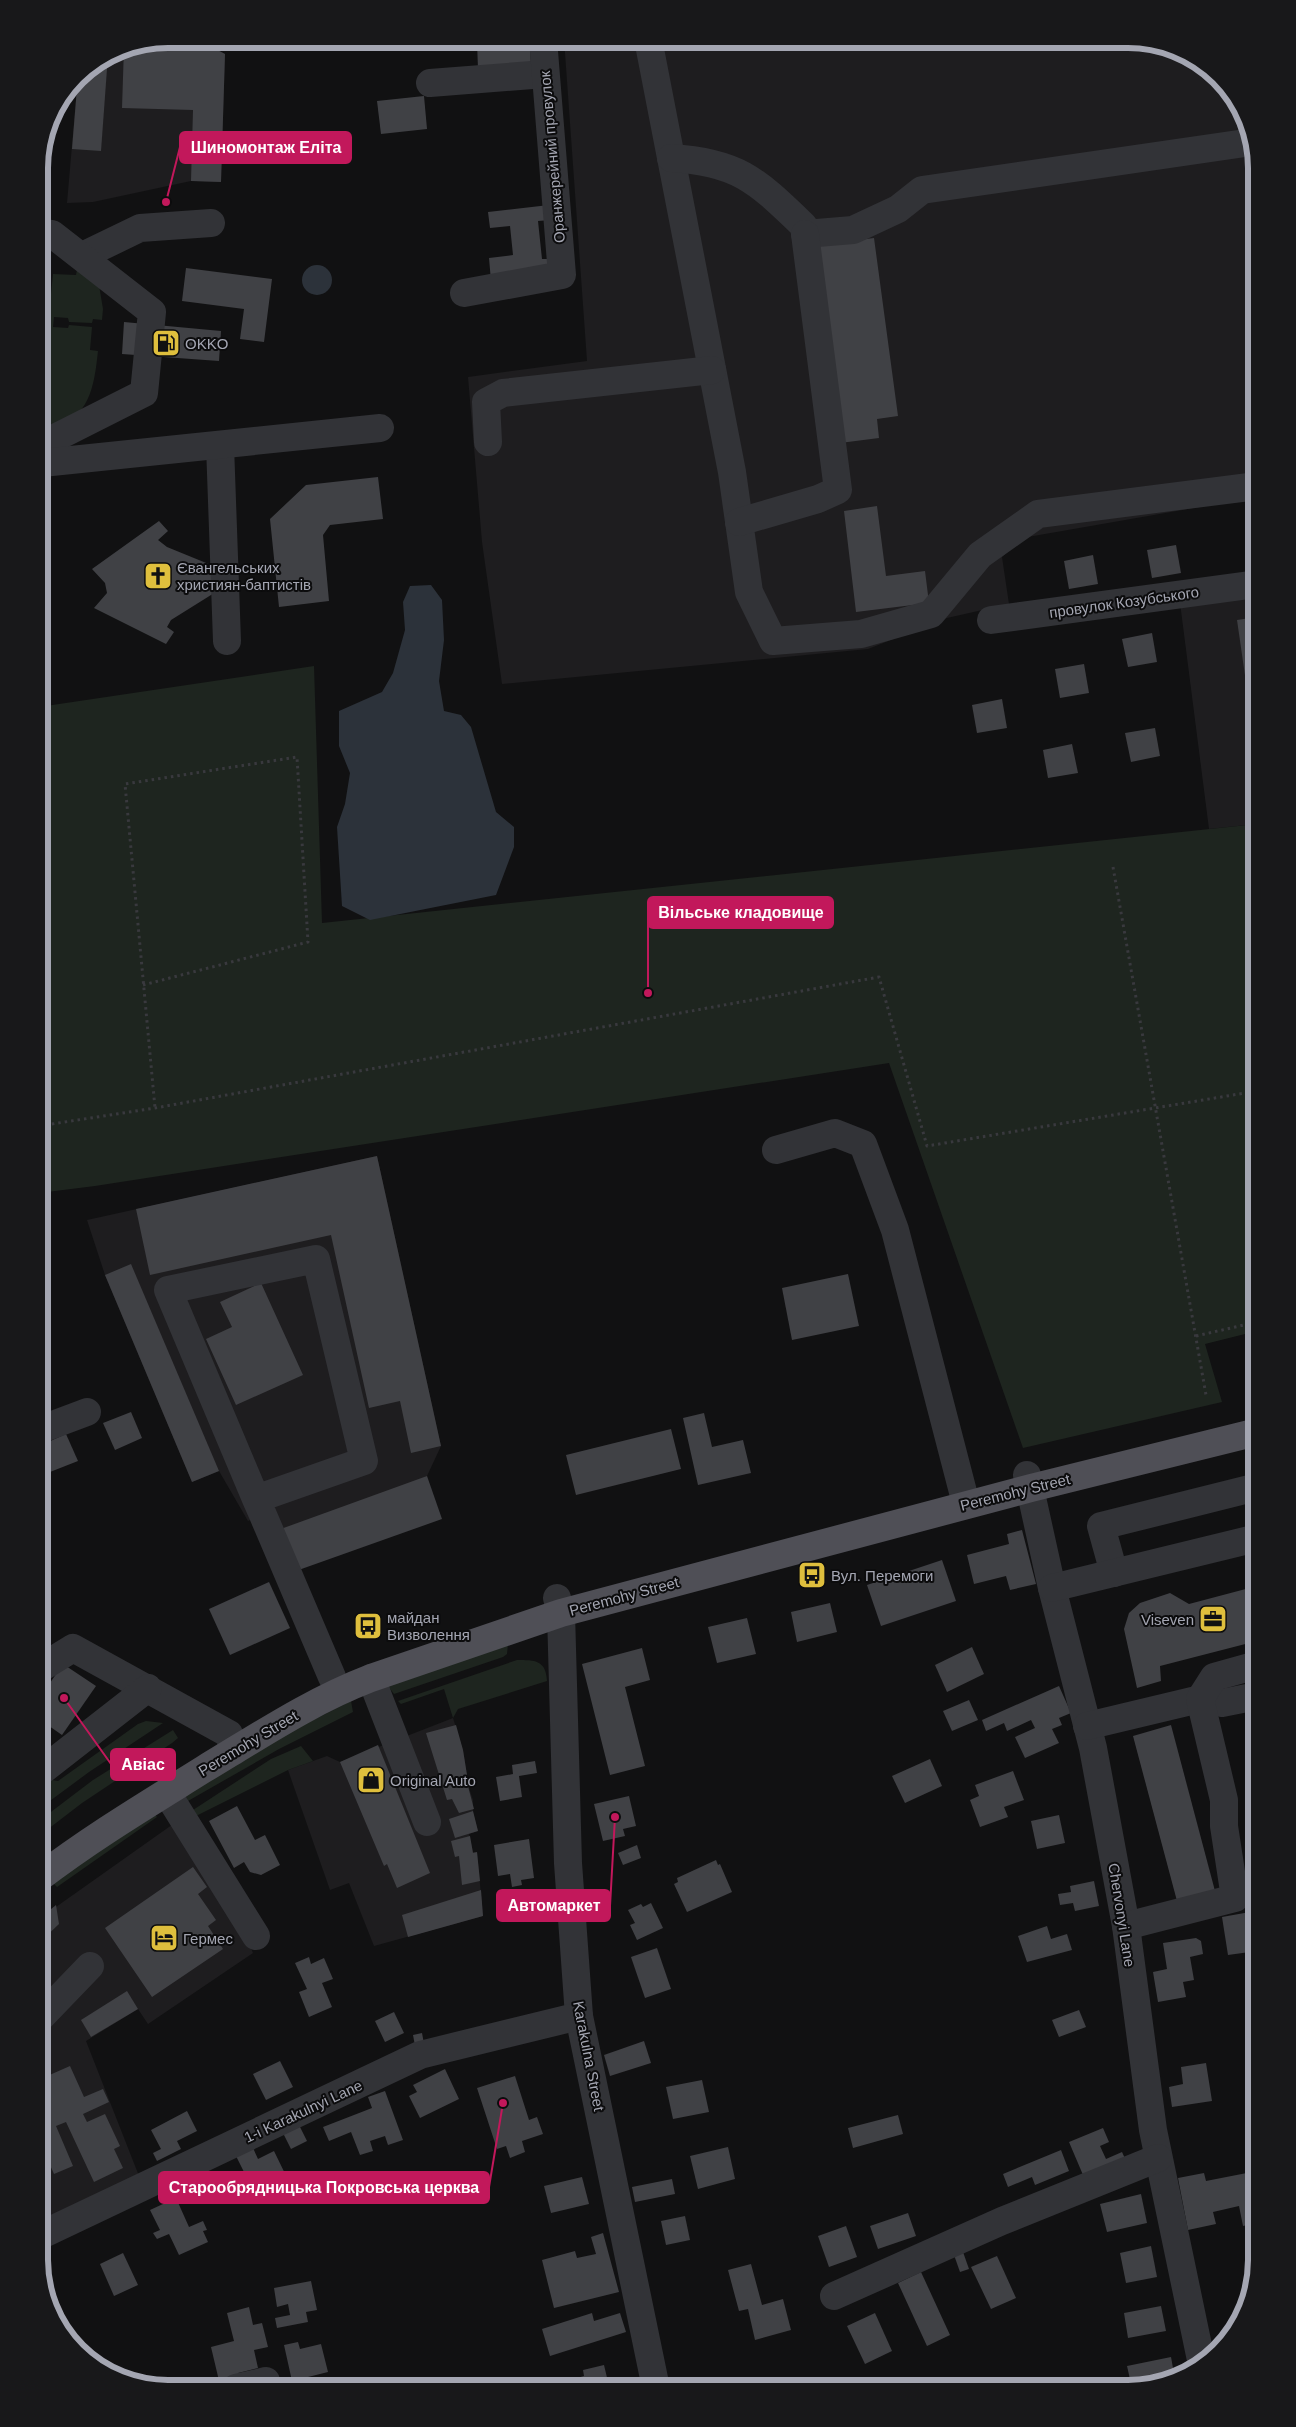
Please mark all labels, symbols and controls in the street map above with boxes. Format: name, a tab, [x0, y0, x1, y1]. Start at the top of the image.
street label: Оранжерейний провулок	[536, 70, 568, 244]
callout: Шиномонтаж Еліта	[180, 132, 351, 163]
text: Шиномонтаж Еліта	[191, 139, 341, 156]
fuel station icon: OKKO	[151, 328, 181, 358]
place label: OKKO	[185, 335, 228, 352]
place label: Євангельських християн-баптистів	[177, 559, 311, 593]
church icon: Євангельських християн-баптистів	[143, 561, 173, 591]
street label: провулок Козубського	[1048, 583, 1200, 621]
callout: Вільське кладовище	[648, 897, 833, 928]
text: Вільське кладовище	[658, 904, 824, 921]
street label: Peremohy Street	[958, 1470, 1072, 1514]
bus stop icon: Вул. Перемоги	[797, 1560, 827, 1590]
place label: Вул. Перемоги	[831, 1567, 933, 1584]
street label: Peremohy Street	[567, 1573, 681, 1619]
office icon: Viseven	[1198, 1604, 1228, 1634]
place label: майдан Визволення	[387, 1609, 470, 1643]
bus stop icon: майдан Визволення	[353, 1611, 383, 1641]
place label: Viseven	[1141, 1611, 1194, 1628]
street label: Peremohy Street	[195, 1706, 301, 1779]
callout: Авіас	[111, 1749, 175, 1780]
text: Авіас	[121, 1756, 165, 1773]
shop icon: Original Auto	[356, 1765, 386, 1795]
place label: Original Auto	[390, 1772, 476, 1789]
street label: Chervonyi Lane	[1105, 1862, 1139, 1968]
callout: Автомаркет	[497, 1890, 610, 1921]
text: Автомаркет	[507, 1897, 601, 1914]
hotel icon: Гермес	[149, 1923, 179, 1953]
place label: Гермес	[183, 1930, 233, 1947]
street label: Karakulna Street	[570, 2000, 608, 2113]
street label: 1-i Karakulnyi Lane	[241, 2076, 365, 2146]
callout: Старообрядницька Покровська церква	[159, 2172, 489, 2203]
text: Старообрядницька Покровська церква	[169, 2179, 479, 2196]

